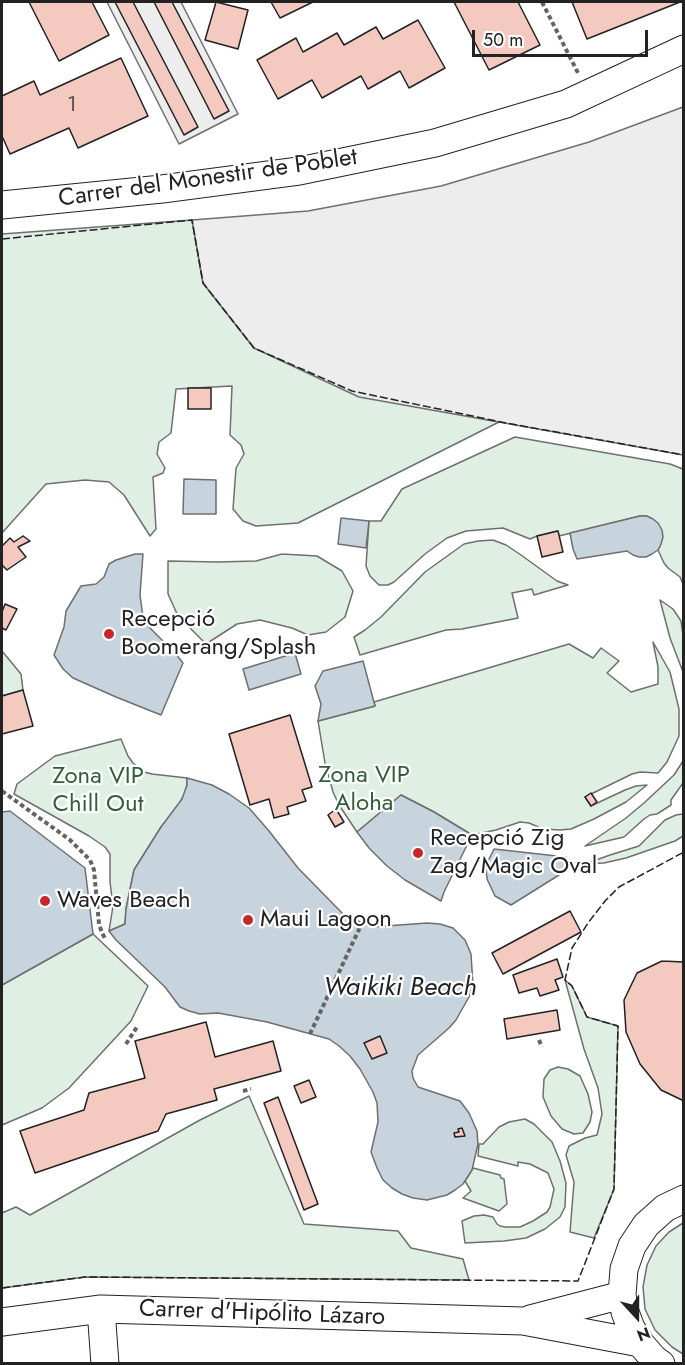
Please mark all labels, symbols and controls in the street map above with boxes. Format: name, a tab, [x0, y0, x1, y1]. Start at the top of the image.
scale bar	[475, 18, 650, 56]
text: 50 m	[483, 27, 523, 53]
house number: 1	[67, 93, 77, 119]
street label: Carrer del Monestir de Poblet	[57, 144, 359, 214]
place label: Recepció Boomerang/Splash	[121, 606, 316, 662]
marker: Recepció Boomerang/Splash	[102, 627, 116, 641]
park label: Zona VIP Aloha	[318, 762, 410, 818]
park label: Zona VIP Chill Out	[52, 763, 144, 819]
place label: Recepció Zig Zag/Magic Oval	[430, 825, 597, 881]
marker: Recepció Zig Zag/Magic Oval	[411, 846, 425, 860]
place label: Waves Beach	[57, 887, 191, 915]
marker: Waves Beach	[38, 894, 52, 908]
place label: Maui Lagoon	[260, 906, 392, 934]
marker: Maui Lagoon	[241, 913, 255, 927]
water label: Waikiki Beach	[323, 973, 477, 1005]
north arrow	[607, 1287, 667, 1347]
street label: Carrer d'Hipólito Lázaro	[138, 1295, 386, 1333]
text: N	[634, 1321, 654, 1347]

